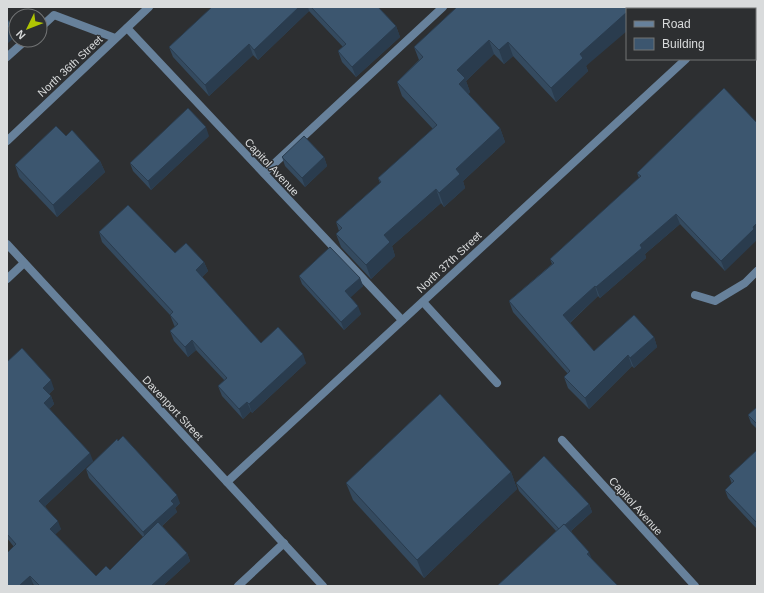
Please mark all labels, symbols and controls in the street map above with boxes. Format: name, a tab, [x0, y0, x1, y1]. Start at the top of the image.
north arrow	[8, 8, 48, 48]
legend	[626, 8, 756, 60]
text: Road	[662, 17, 691, 31]
text: N	[14, 28, 28, 42]
street label: North 36th Street	[35, 33, 105, 99]
text: Building	[662, 37, 705, 51]
street label: Capitol Avenue	[242, 136, 302, 198]
street label: North 37th Street	[414, 229, 484, 295]
street label: Davenport Street	[140, 373, 206, 443]
street label: Capitol Avenue	[607, 475, 665, 537]

